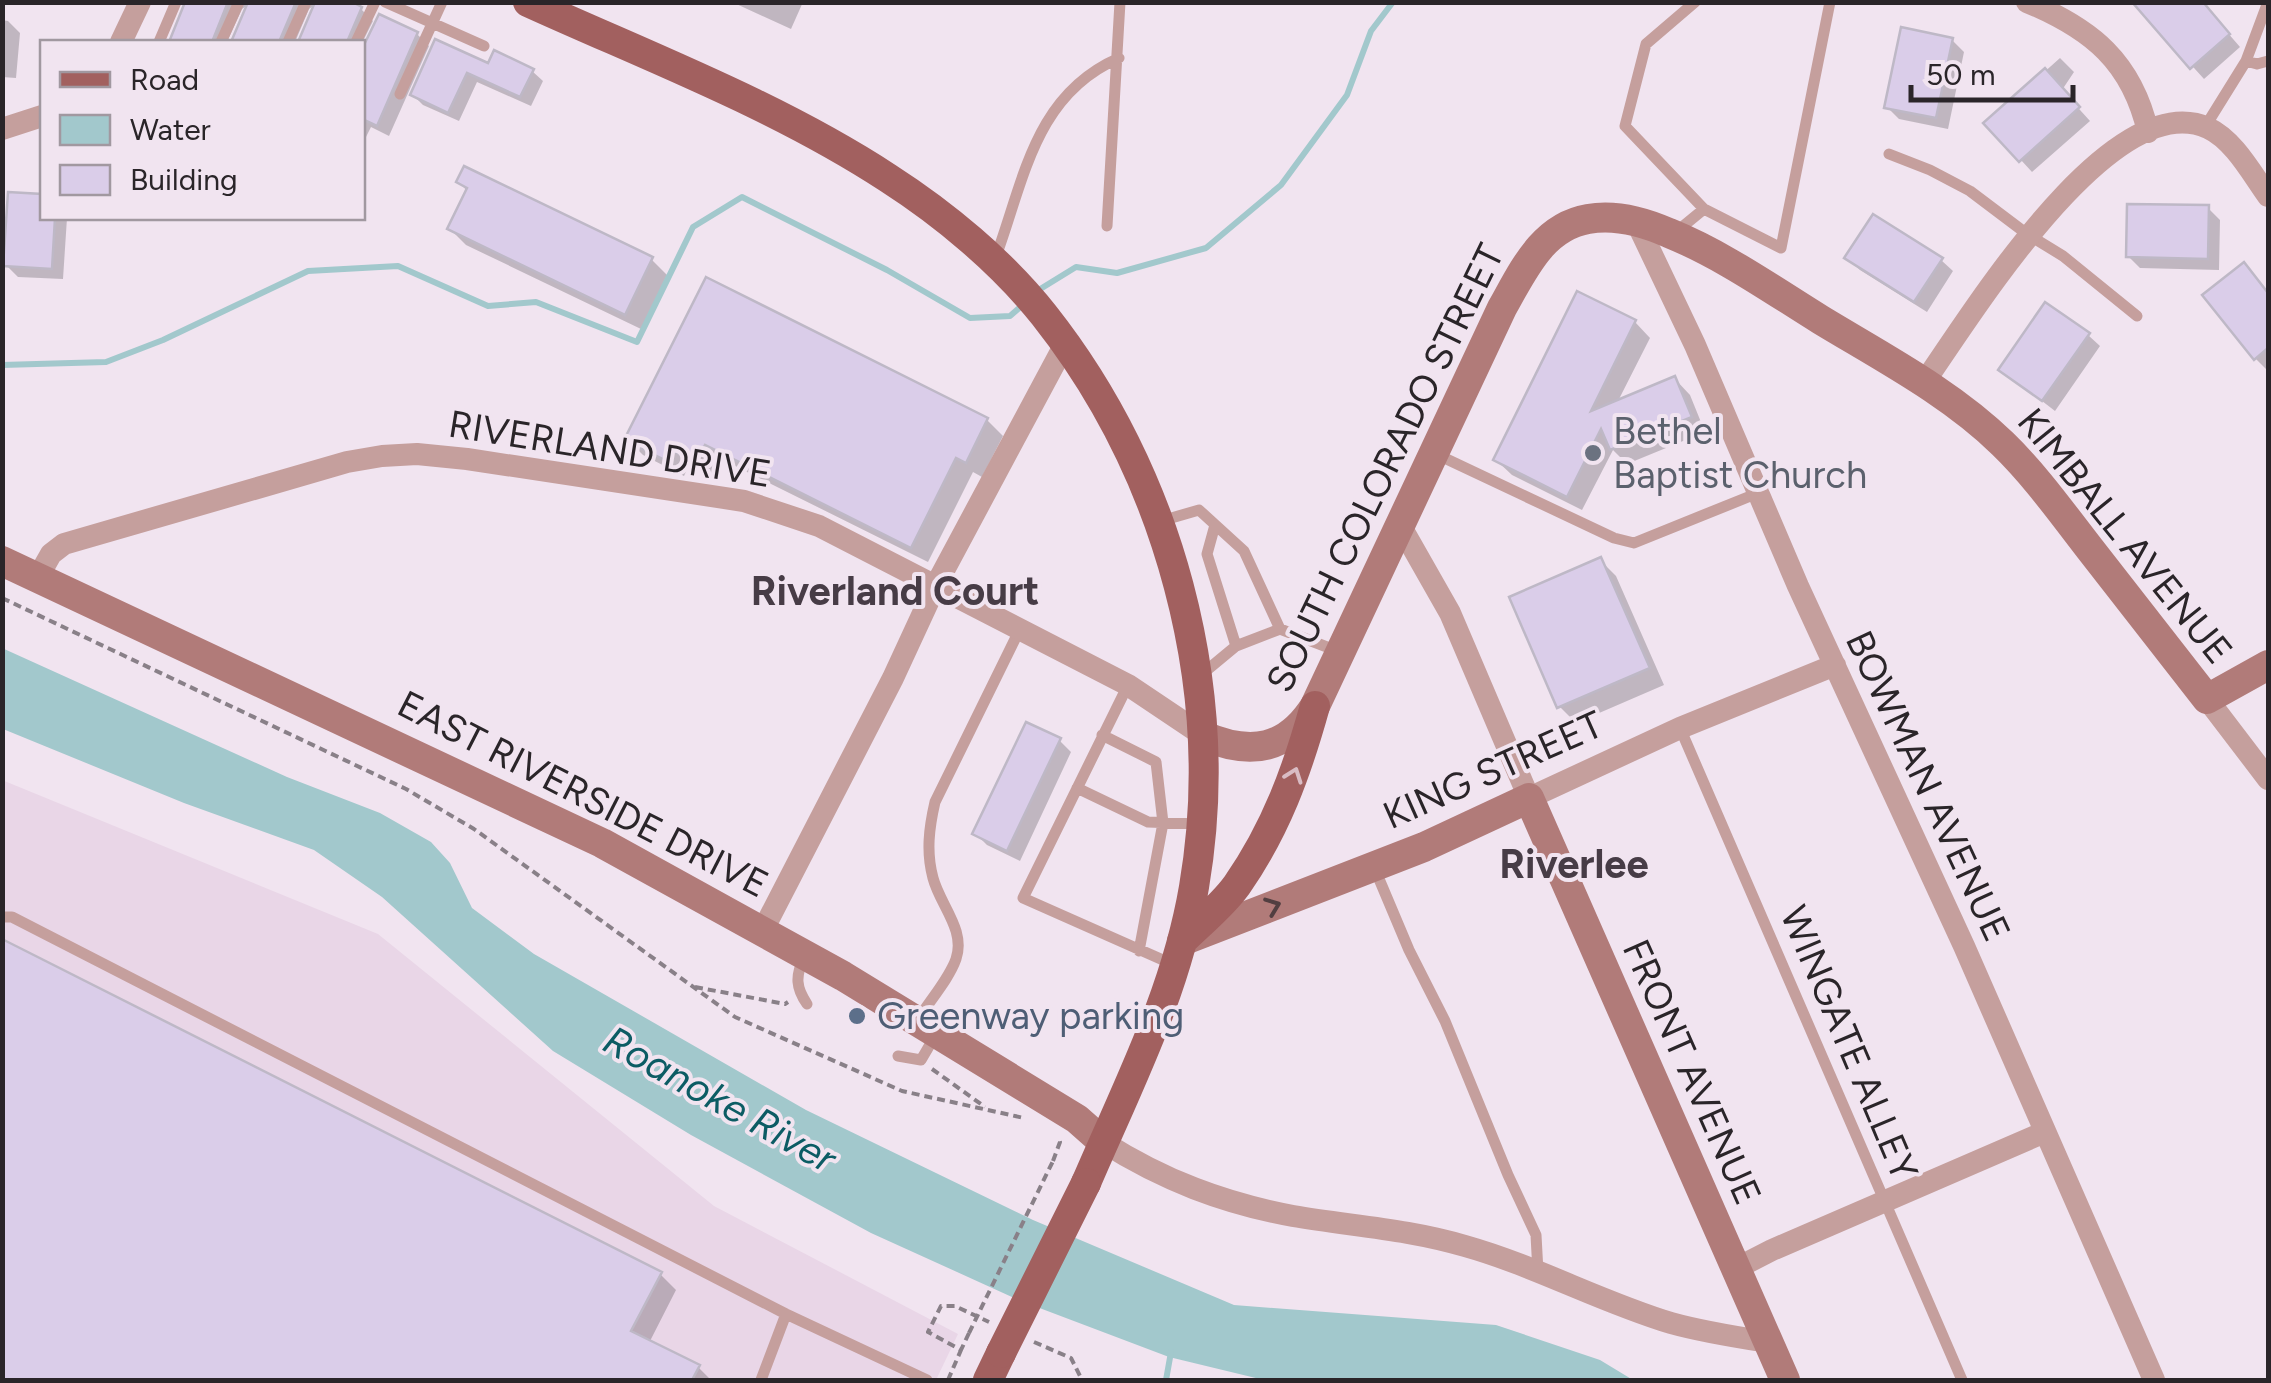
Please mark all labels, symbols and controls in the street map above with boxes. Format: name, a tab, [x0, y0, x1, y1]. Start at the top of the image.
legend	[40, 40, 365, 220]
scale bar	[1911, 40, 2074, 102]
text: 50 m	[1926, 56, 1995, 93]
text: Road	[130, 61, 199, 98]
text: Water	[130, 111, 211, 148]
text: Building	[130, 161, 238, 198]
street label: SOUTH COLORADO STREET	[1256, 237, 1514, 699]
street label: KIMBALL AVENUE	[2008, 399, 2242, 673]
street label: RIVERLAND DRIVE	[445, 401, 775, 497]
place label: Bethel Baptist Church	[1613, 408, 1867, 498]
marker: Bethel Baptist Church	[1582, 442, 1604, 464]
district label: Riverland Court	[751, 567, 1039, 615]
street label: BOWMAN AVENUE	[1836, 623, 2020, 949]
street label: EAST RIVERSIDE DRIVE	[390, 681, 776, 907]
street label: KING STREET	[1376, 701, 1610, 839]
one-way arrow	[1282, 768, 1303, 785]
district label: Riverlee	[1499, 840, 1649, 888]
one-way arrow	[1264, 897, 1281, 918]
street label: WINGATE ALLEY	[1770, 899, 1928, 1187]
street label: FRONT AVENUE	[1613, 932, 1771, 1212]
place label: Greenway parking	[877, 993, 1184, 1039]
marker: Greenway parking	[846, 1005, 868, 1027]
water label: Roanoke River	[595, 1015, 846, 1183]

